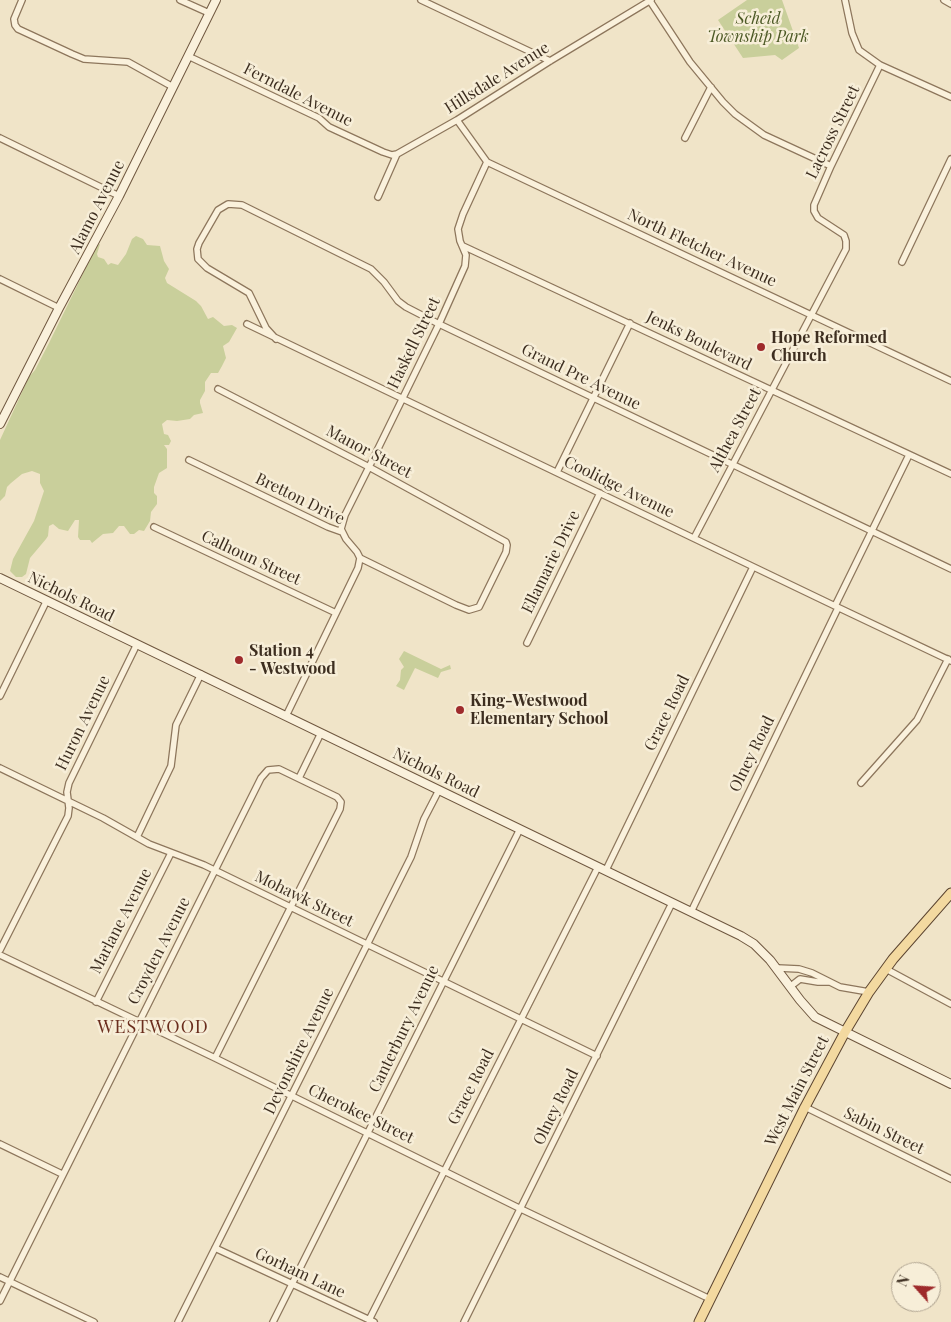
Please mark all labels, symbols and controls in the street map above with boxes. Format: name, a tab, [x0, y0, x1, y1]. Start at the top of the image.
park label: Scheid Township Park	[707, 9, 809, 47]
street label: Hillsdale Avenue	[441, 38, 553, 118]
street label: Ferndale Avenue	[240, 59, 356, 131]
street label: Lacross Street	[802, 82, 864, 182]
street label: Alamo Avenue	[65, 157, 129, 257]
street label: North Fletcher Avenue	[624, 205, 780, 291]
street label: Haskell Street	[384, 294, 444, 392]
street label: Jenks Boulevard	[643, 307, 755, 375]
place label: Hope Reformed Church	[771, 328, 887, 366]
street label: Grand Pre Avenue	[518, 340, 644, 414]
marker: Hope Reformed Church	[755, 341, 767, 353]
street label: Althea Street	[705, 385, 765, 475]
street label: Manor Street	[323, 421, 415, 483]
street label: Coolidge Avenue	[561, 452, 677, 522]
street label: Bretton Drive	[252, 469, 348, 529]
street label: Ellamarie Drive	[518, 507, 584, 617]
street label: Calhoun Street	[198, 527, 304, 589]
street label: Nichols Road	[25, 568, 117, 626]
place label: Station 4 - Westwood	[249, 641, 336, 679]
marker: Station 4 - Westwood	[233, 654, 245, 666]
street label: Huron Avenue	[52, 672, 114, 774]
street label: Grace Road	[640, 672, 694, 754]
place label: King-Westwood Elementary School	[470, 691, 609, 729]
marker: King-Westwood Elementary School	[454, 704, 466, 716]
street label: Olney Road	[725, 713, 779, 795]
street label: Nichols Road	[390, 744, 482, 802]
street label: Marlane Avenue	[86, 865, 156, 977]
street label: Mohawk Street	[252, 867, 356, 931]
street label: Croyden Avenue	[124, 894, 194, 1008]
street label: Canterbury Avenue	[365, 962, 443, 1096]
street label: Devonshire Avenue	[260, 985, 338, 1117]
district label: WESTWOOD	[96, 1016, 210, 1038]
street label: West Main Street	[761, 1033, 833, 1149]
street label: Grace Road	[444, 1046, 498, 1128]
street label: Olney Road	[529, 1066, 583, 1148]
street label: Cherokee Street	[305, 1080, 417, 1148]
street label: Sabin Street	[841, 1103, 927, 1159]
street label: Gorham Lane	[252, 1244, 348, 1302]
north arrow	[891, 1262, 941, 1312]
text: N	[892, 1272, 914, 1289]

